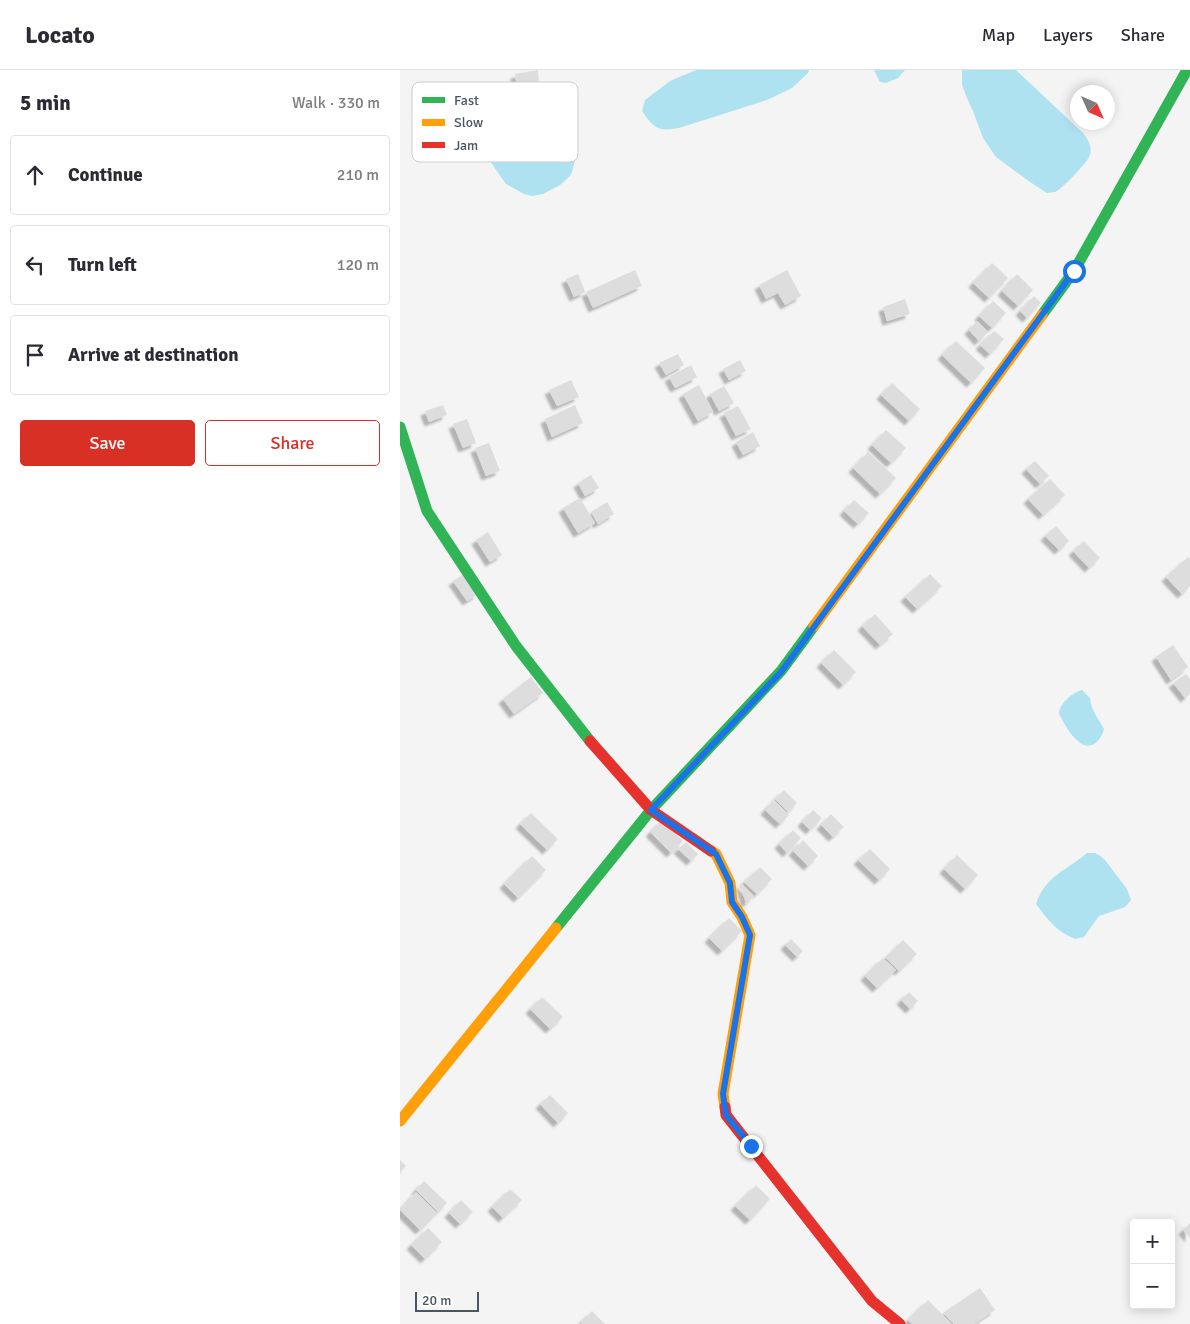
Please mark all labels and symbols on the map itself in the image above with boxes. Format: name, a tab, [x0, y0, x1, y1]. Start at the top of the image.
legend	[412, 82, 578, 162]
north arrow	[1070, 85, 1115, 130]
text: Fast	[454, 92, 479, 109]
text: Slow	[454, 114, 483, 131]
text: Jam	[454, 137, 478, 154]
route start	[1063, 260, 1086, 283]
route end	[740, 1135, 763, 1158]
scale bar	[415, 1289, 479, 1312]

